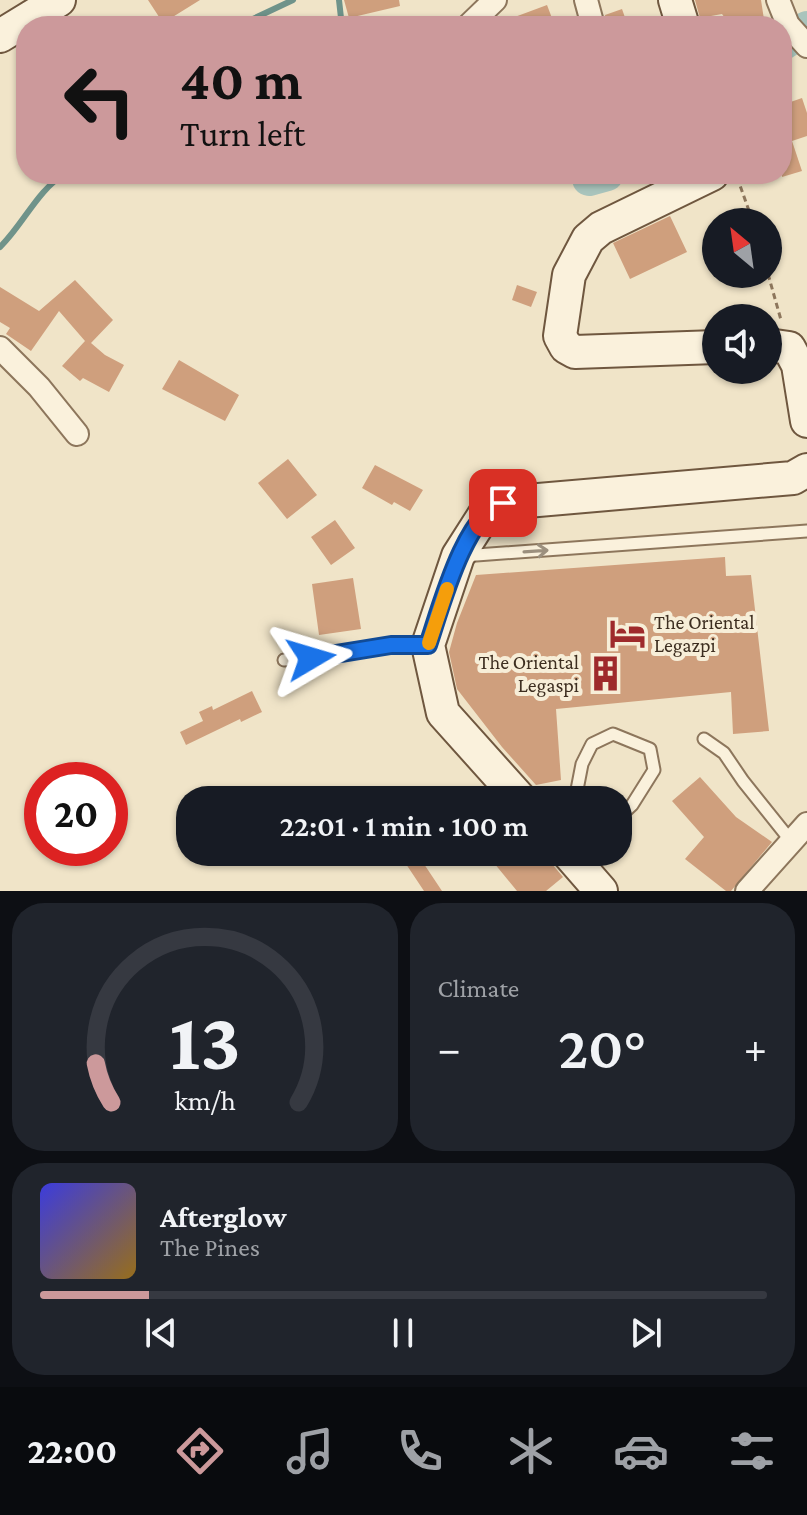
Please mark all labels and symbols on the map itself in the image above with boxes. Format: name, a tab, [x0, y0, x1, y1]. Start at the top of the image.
north arrow	[702, 208, 782, 288]
pin	[469, 469, 537, 537]
one-way arrow	[522, 543, 549, 558]
place label: The Oriental Legazpi	[654, 611, 754, 657]
hotel icon: The Oriental Legazpi	[609, 614, 647, 652]
position arrow	[269, 616, 353, 700]
place label: The Oriental Legaspi	[479, 651, 579, 697]
building icon: The Oriental Legaspi	[586, 654, 624, 692]
speed limit sign: 20	[24, 762, 128, 866]

